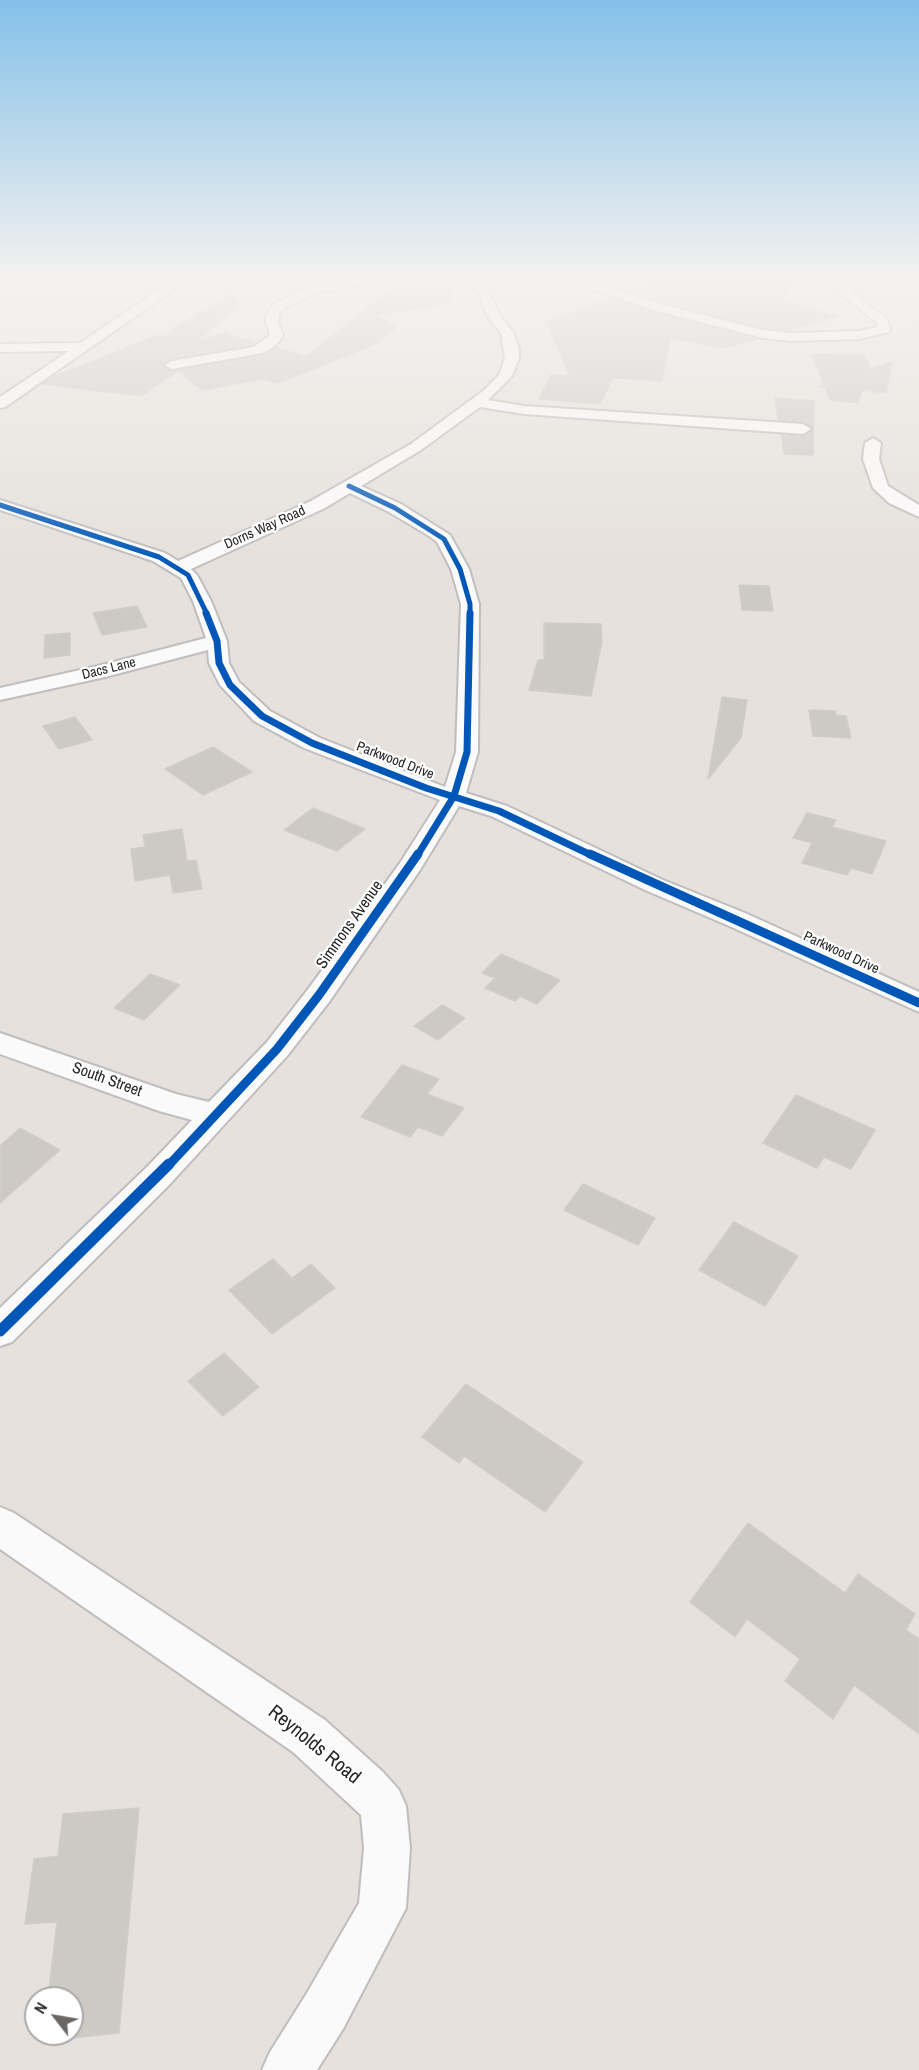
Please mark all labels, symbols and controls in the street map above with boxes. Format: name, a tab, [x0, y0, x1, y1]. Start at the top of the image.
street label: Dorns Way Road	[222, 503, 308, 553]
street label: Dacs Lane	[80, 654, 138, 684]
street label: Parkwood Drive	[354, 739, 436, 783]
street label: Simmons Avenue	[313, 877, 387, 973]
street label: Parkwood Drive	[800, 928, 882, 978]
street label: South Street	[69, 1059, 145, 1101]
street label: Reynolds Road	[263, 1700, 365, 1790]
north arrow	[24, 1986, 84, 2046]
text: N	[28, 1998, 52, 2017]

